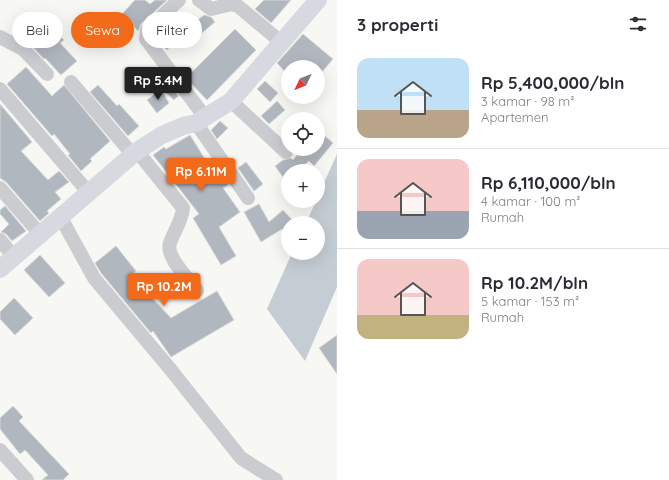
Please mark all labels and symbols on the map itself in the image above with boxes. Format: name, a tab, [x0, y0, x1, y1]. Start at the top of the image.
north arrow	[281, 60, 325, 104]
pin: Rp 5.4M	[121, 67, 195, 101]
pin: Rp 6.11M	[160, 158, 242, 192]
pin: Rp 10.2M	[123, 273, 205, 307]

